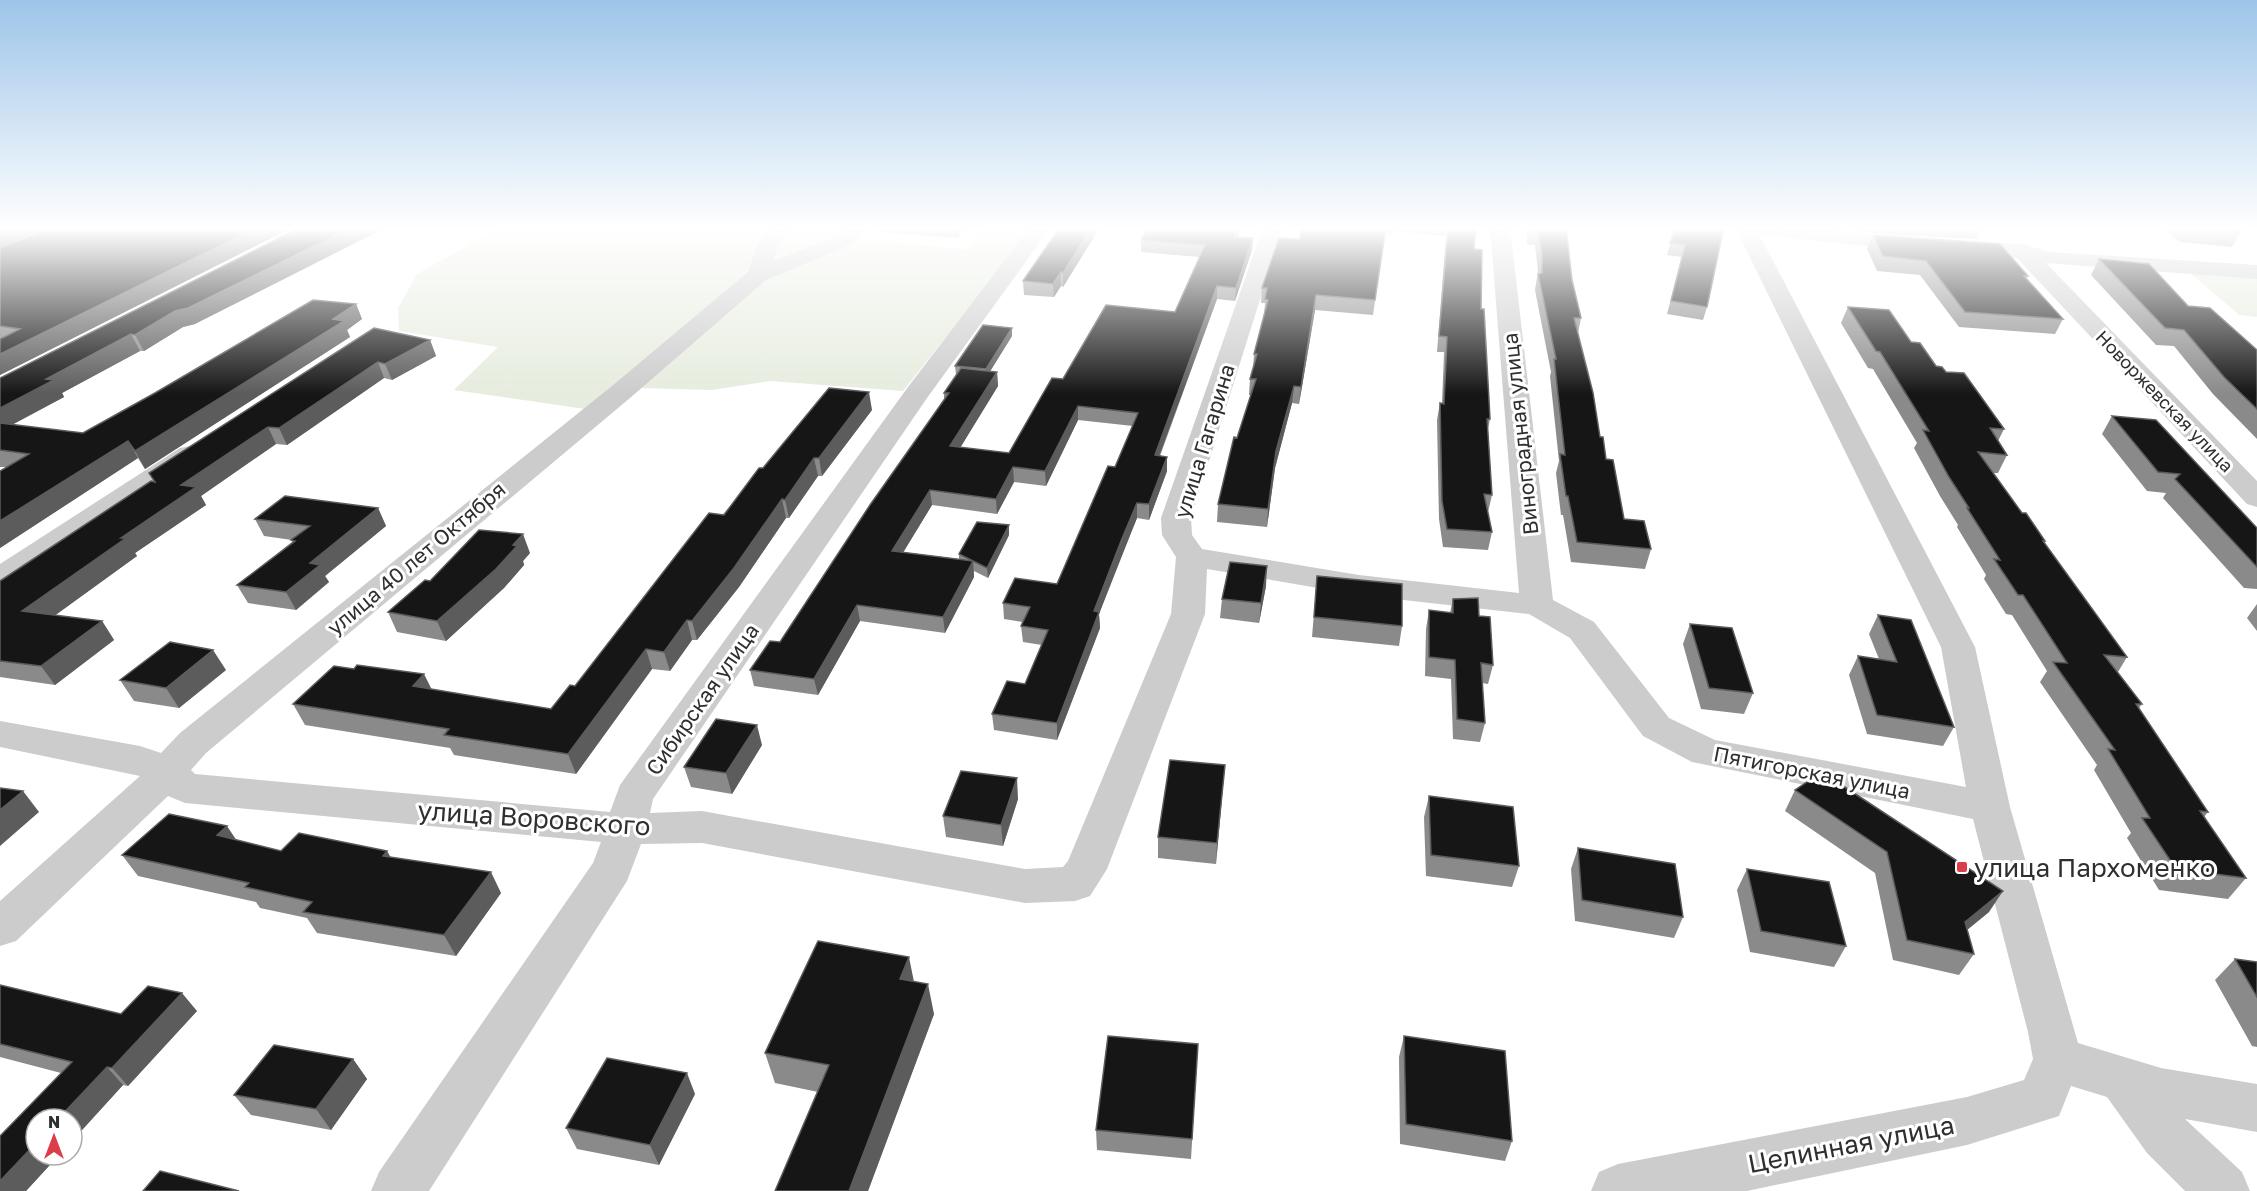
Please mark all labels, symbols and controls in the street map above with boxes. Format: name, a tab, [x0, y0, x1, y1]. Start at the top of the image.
street label: Новоржевская улица	[2092, 326, 2238, 476]
street label: Виноградная улица	[1496, 332, 1544, 536]
street label: улица Гагарина	[1168, 361, 1240, 521]
street label: улица 40 лет Октября	[322, 476, 510, 640]
street label: Сибирская улица	[640, 618, 764, 780]
street label: Пятигорская улица	[1711, 740, 1913, 804]
street label: улица Воровского	[416, 794, 652, 842]
place label: улица Пархоменко	[1974, 852, 2215, 883]
marker: улица Пархоменко	[1955, 860, 1969, 874]
north arrow	[24, 1107, 84, 1167]
street label: Целинная улица	[1745, 1109, 1957, 1179]
text: N	[48, 1112, 60, 1132]

